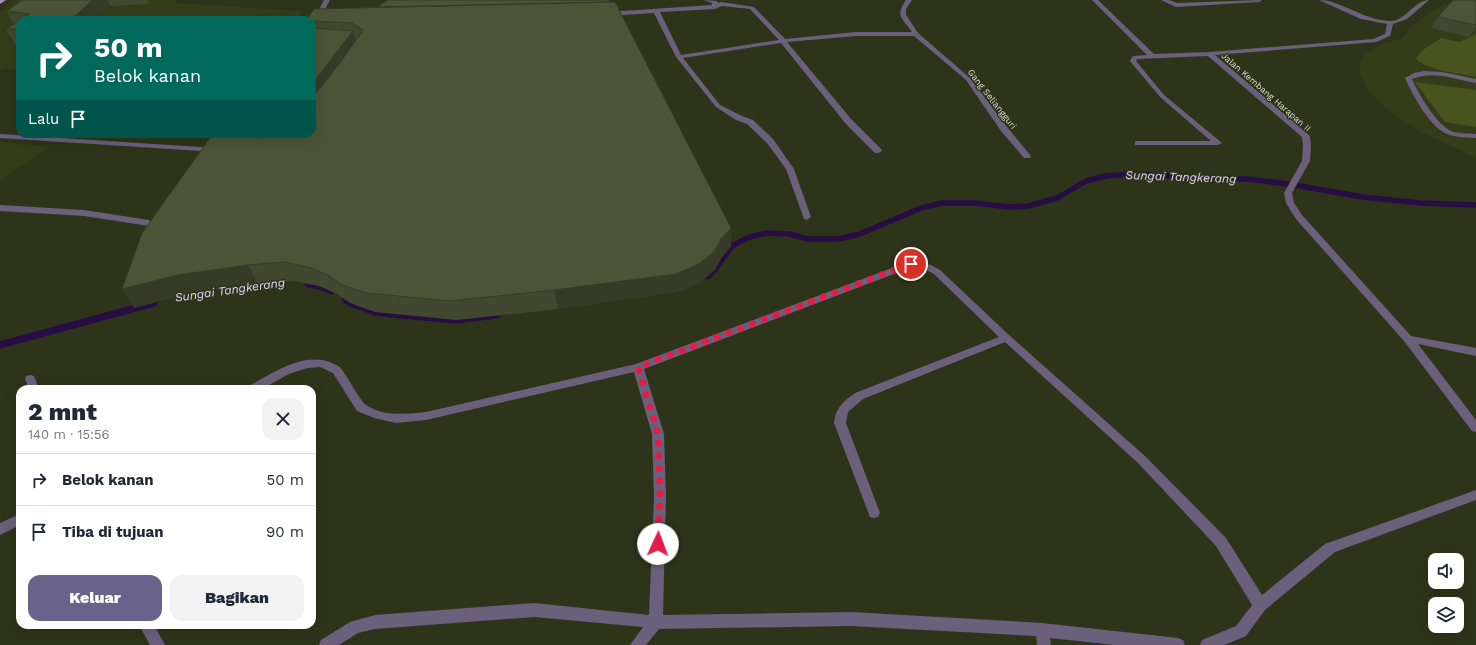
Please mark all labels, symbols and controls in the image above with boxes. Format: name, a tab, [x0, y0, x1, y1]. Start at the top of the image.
text: 50 m	[94, 31, 163, 64]
icon: right	[28, 32, 80, 84]
street label: Jalan Kembang Harapan II	[1219, 51, 1313, 133]
text: Belok kanan	[94, 65, 201, 86]
street label: Gang Seliangguri	[966, 67, 1018, 131]
icon: arrive	[67, 108, 89, 130]
text: Lalu	[28, 110, 59, 128]
water label: Sungai Tangkerang	[1125, 168, 1237, 186]
pin	[894, 247, 928, 281]
icon: arrive	[900, 253, 922, 275]
water label: Sungai Tangkerang	[174, 275, 286, 305]
text: 2 mnt	[28, 398, 97, 426]
button: close	[262, 398, 304, 440]
text: 140 m · 15:56	[28, 427, 109, 442]
icon: right	[28, 469, 50, 491]
text: Belok kanan	[62, 471, 153, 489]
text: 50 m	[267, 471, 304, 489]
icon: arrive	[28, 521, 50, 543]
text: Tiba di tujuan	[62, 523, 164, 541]
text: 90 m	[266, 523, 304, 541]
position arrow	[637, 523, 679, 565]
map controls	[1428, 553, 1464, 633]
button: sound	[1428, 553, 1464, 589]
button: Keluar	[28, 575, 162, 621]
button: Bagikan	[170, 575, 304, 621]
button: layers	[1428, 597, 1464, 633]

